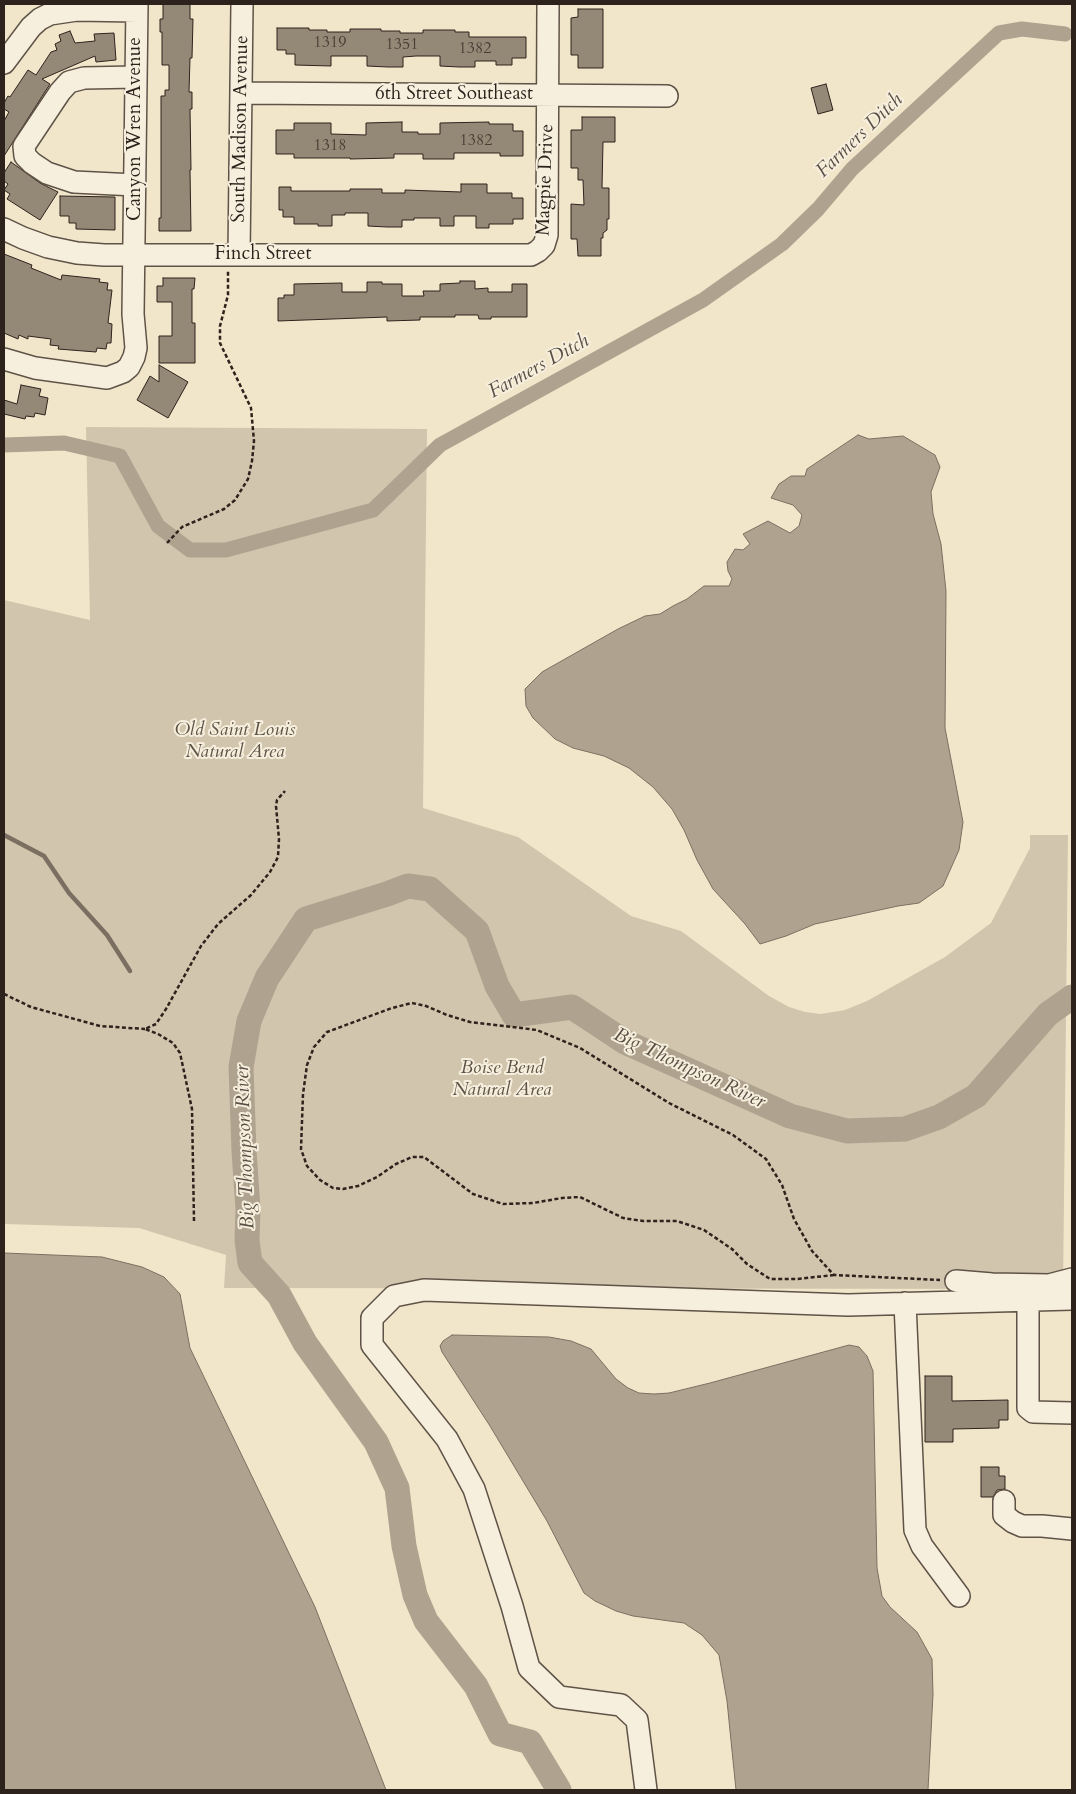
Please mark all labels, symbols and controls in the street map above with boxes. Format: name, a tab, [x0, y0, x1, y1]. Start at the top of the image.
house number: 1319	[314, 33, 346, 53]
street label: South Madison Avenue	[228, 35, 254, 223]
house number: 1351	[386, 35, 418, 55]
street label: Canyon Wren Avenue	[125, 37, 147, 221]
house number: 1382	[459, 39, 491, 59]
street label: 6th Street Southeast	[375, 84, 533, 106]
water label: Farmers Ditch	[812, 89, 908, 183]
street label: Magpie Drive	[533, 124, 559, 236]
house number: 1382	[460, 131, 492, 151]
house number: 1318	[314, 136, 346, 156]
street label: Finch Street	[215, 244, 311, 266]
water label: Farmers Ditch	[485, 330, 593, 404]
park label: Old Saint Louis Natural Area	[174, 720, 296, 764]
water label: Big Thompson River	[609, 1023, 769, 1115]
park label: Boise Bend Natural Area	[452, 1058, 552, 1102]
water label: Big Thompson River	[231, 1064, 261, 1230]

